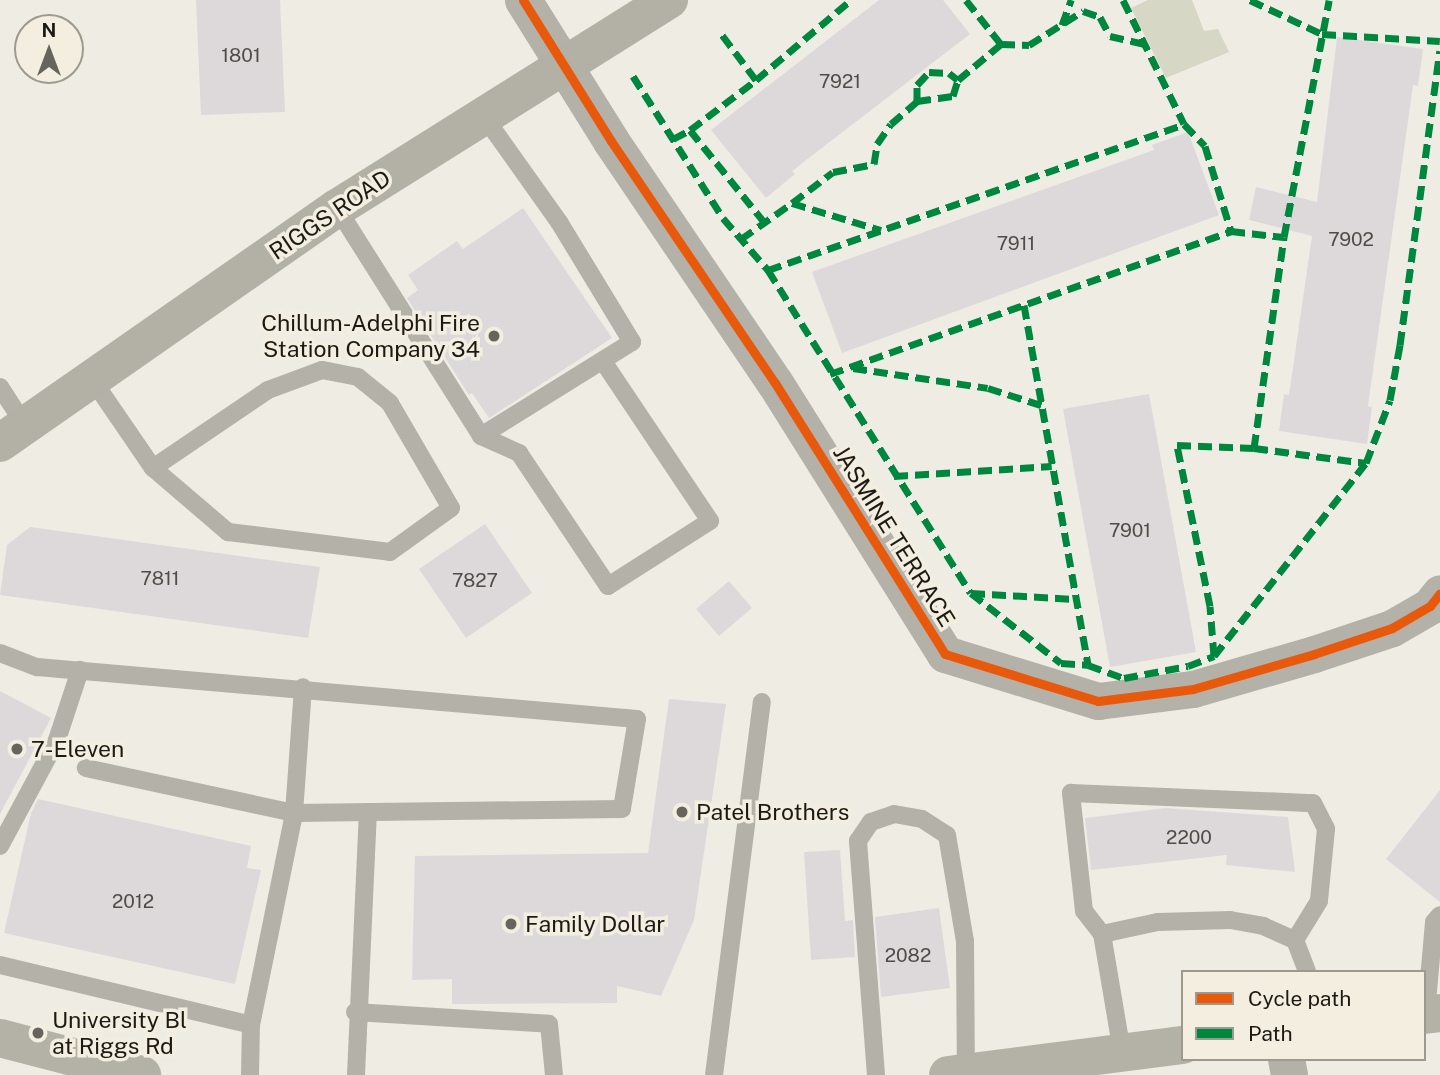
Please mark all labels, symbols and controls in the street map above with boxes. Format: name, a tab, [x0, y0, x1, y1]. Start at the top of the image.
north arrow	[14, 14, 84, 84]
text: N	[42, 19, 56, 41]
house number: 1801	[221, 45, 261, 67]
house number: 7921	[819, 71, 861, 93]
street label: RIGGS ROAD	[264, 164, 396, 266]
house number: 7902	[1328, 229, 1374, 251]
house number: 7911	[997, 233, 1035, 255]
place label: Chillum-Adelphi Fire Station Company 34	[261, 309, 480, 363]
marker: Chillum-Adelphi Fire Station Company 34	[486, 328, 502, 344]
street label: JASMINE TERRACE	[827, 440, 961, 632]
house number: 7901	[1109, 520, 1151, 542]
house number: 7811	[141, 568, 179, 590]
house number: 7827	[452, 570, 498, 592]
place label: 7-Eleven	[31, 735, 124, 763]
marker: 7-Eleven	[9, 741, 25, 757]
place label: Patel Brothers	[696, 798, 849, 826]
marker: Patel Brothers	[674, 804, 690, 820]
house number: 2200	[1166, 827, 1212, 849]
house number: 2012	[112, 891, 154, 913]
place label: Family Dollar	[525, 910, 665, 938]
marker: Family Dollar	[503, 916, 519, 932]
house number: 2082	[885, 945, 931, 967]
legend	[1181, 970, 1426, 1061]
text: Cycle path	[1248, 986, 1351, 1011]
place label: University Bl at Riggs Rd	[52, 1006, 187, 1060]
text: Path	[1248, 1021, 1293, 1046]
marker: University Bl at Riggs Rd	[30, 1025, 46, 1041]

